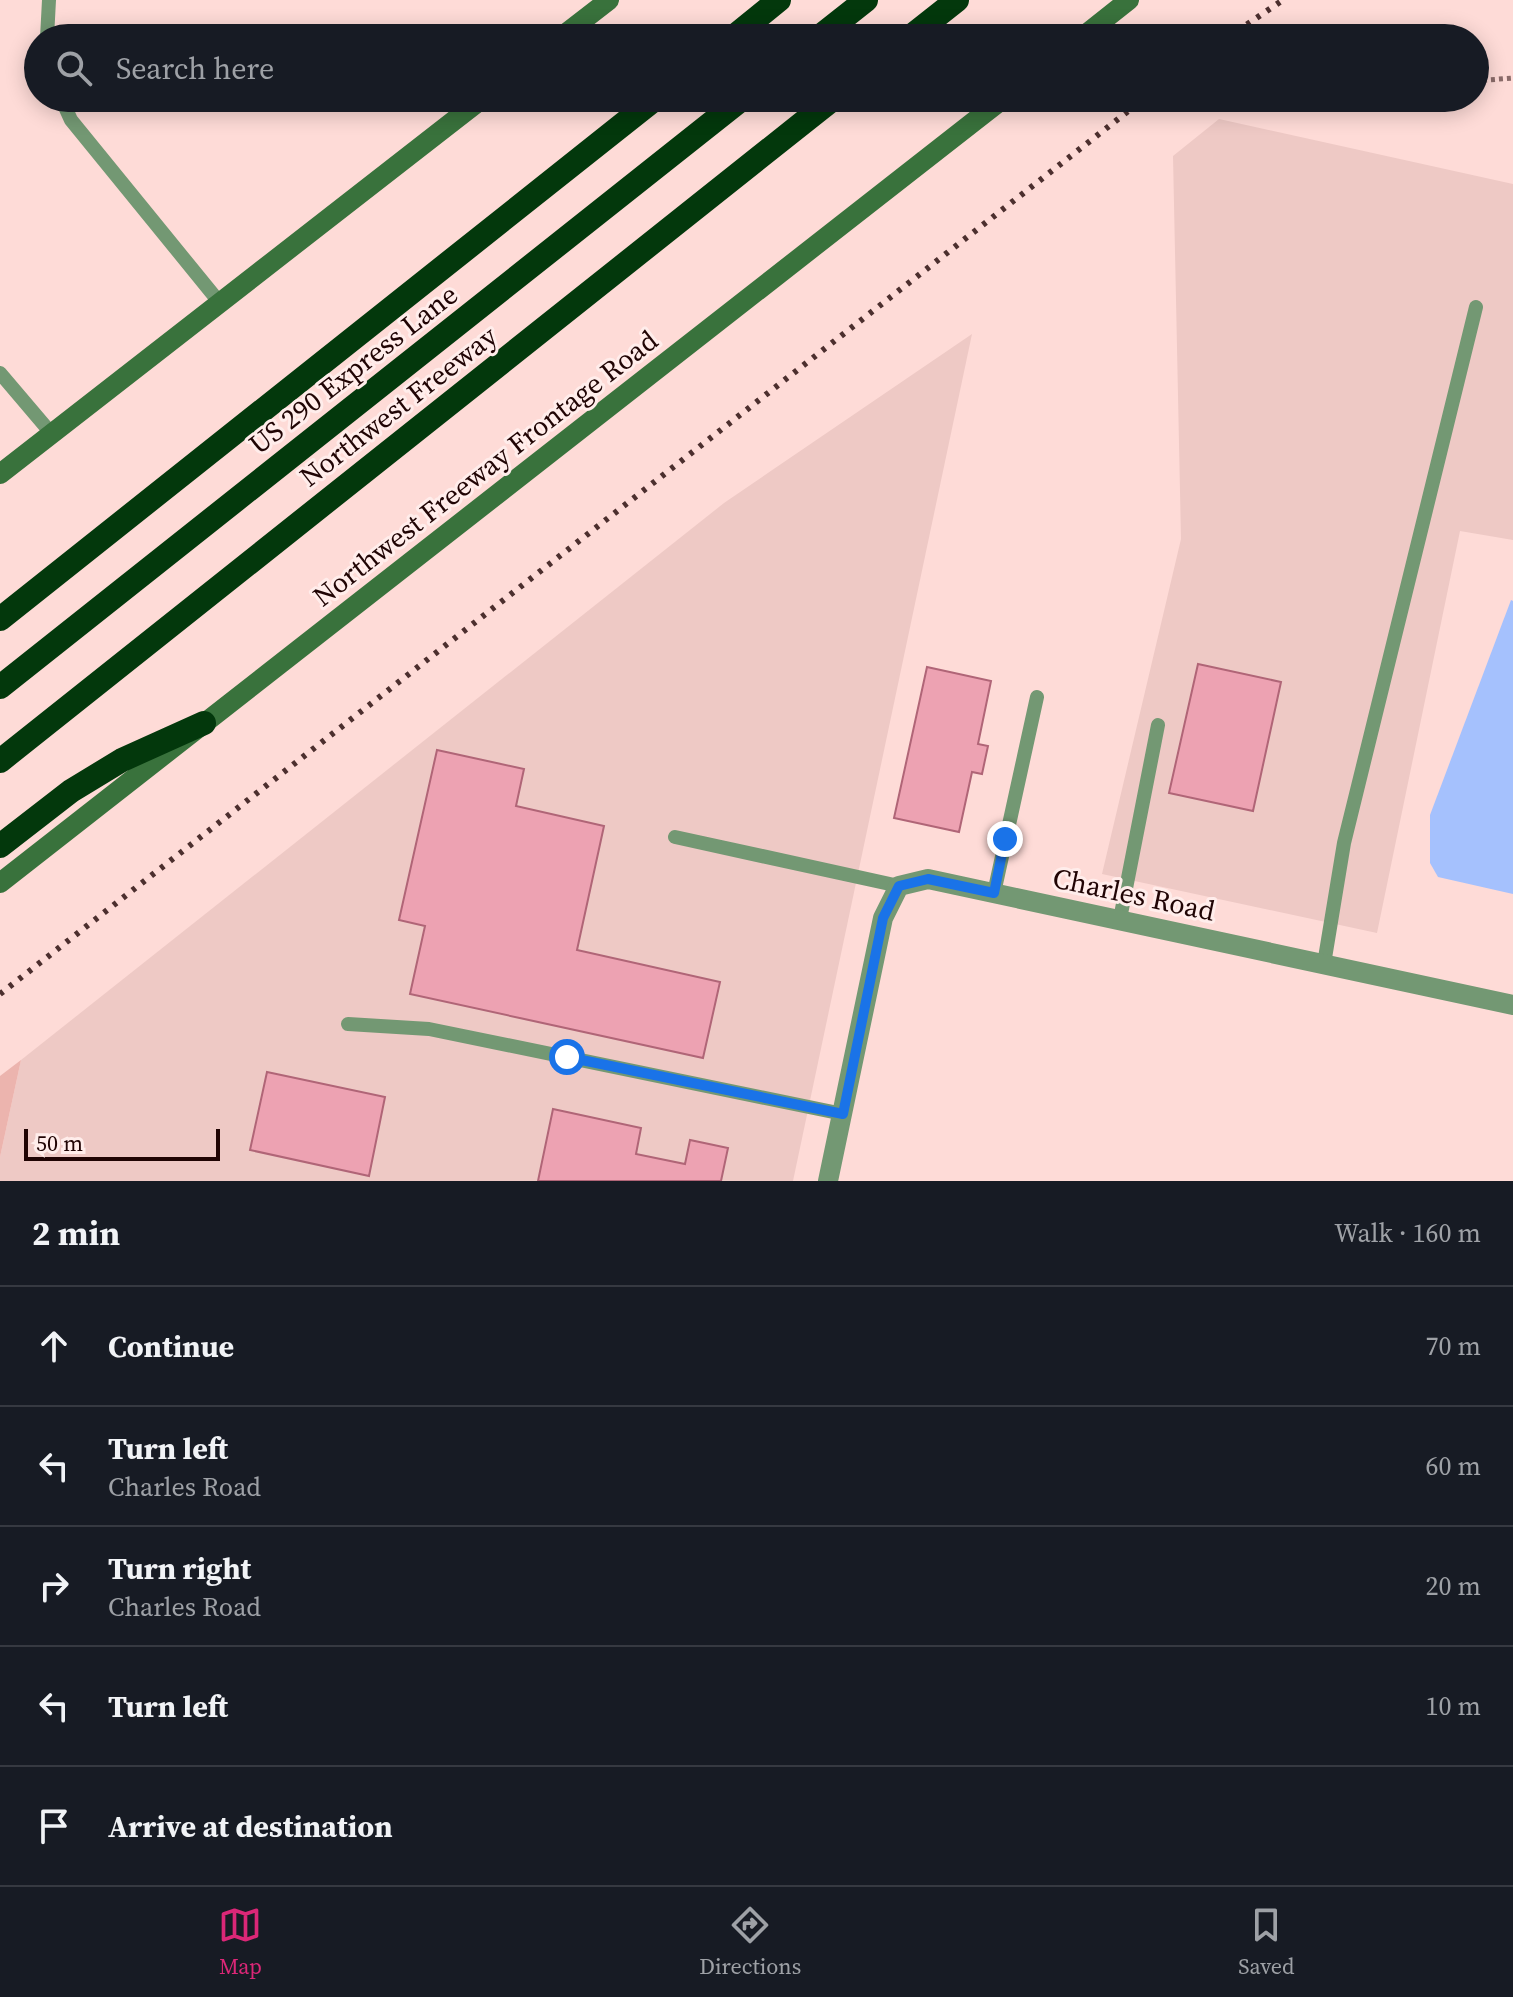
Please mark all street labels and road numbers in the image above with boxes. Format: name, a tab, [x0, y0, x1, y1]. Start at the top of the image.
street label: US 290 Express Lane	[241, 275, 465, 463]
street label: Northwest Freeway	[291, 317, 505, 495]
street label: Northwest Freeway Frontage Road	[305, 321, 665, 615]
street label: Charles Road	[1049, 858, 1219, 930]

